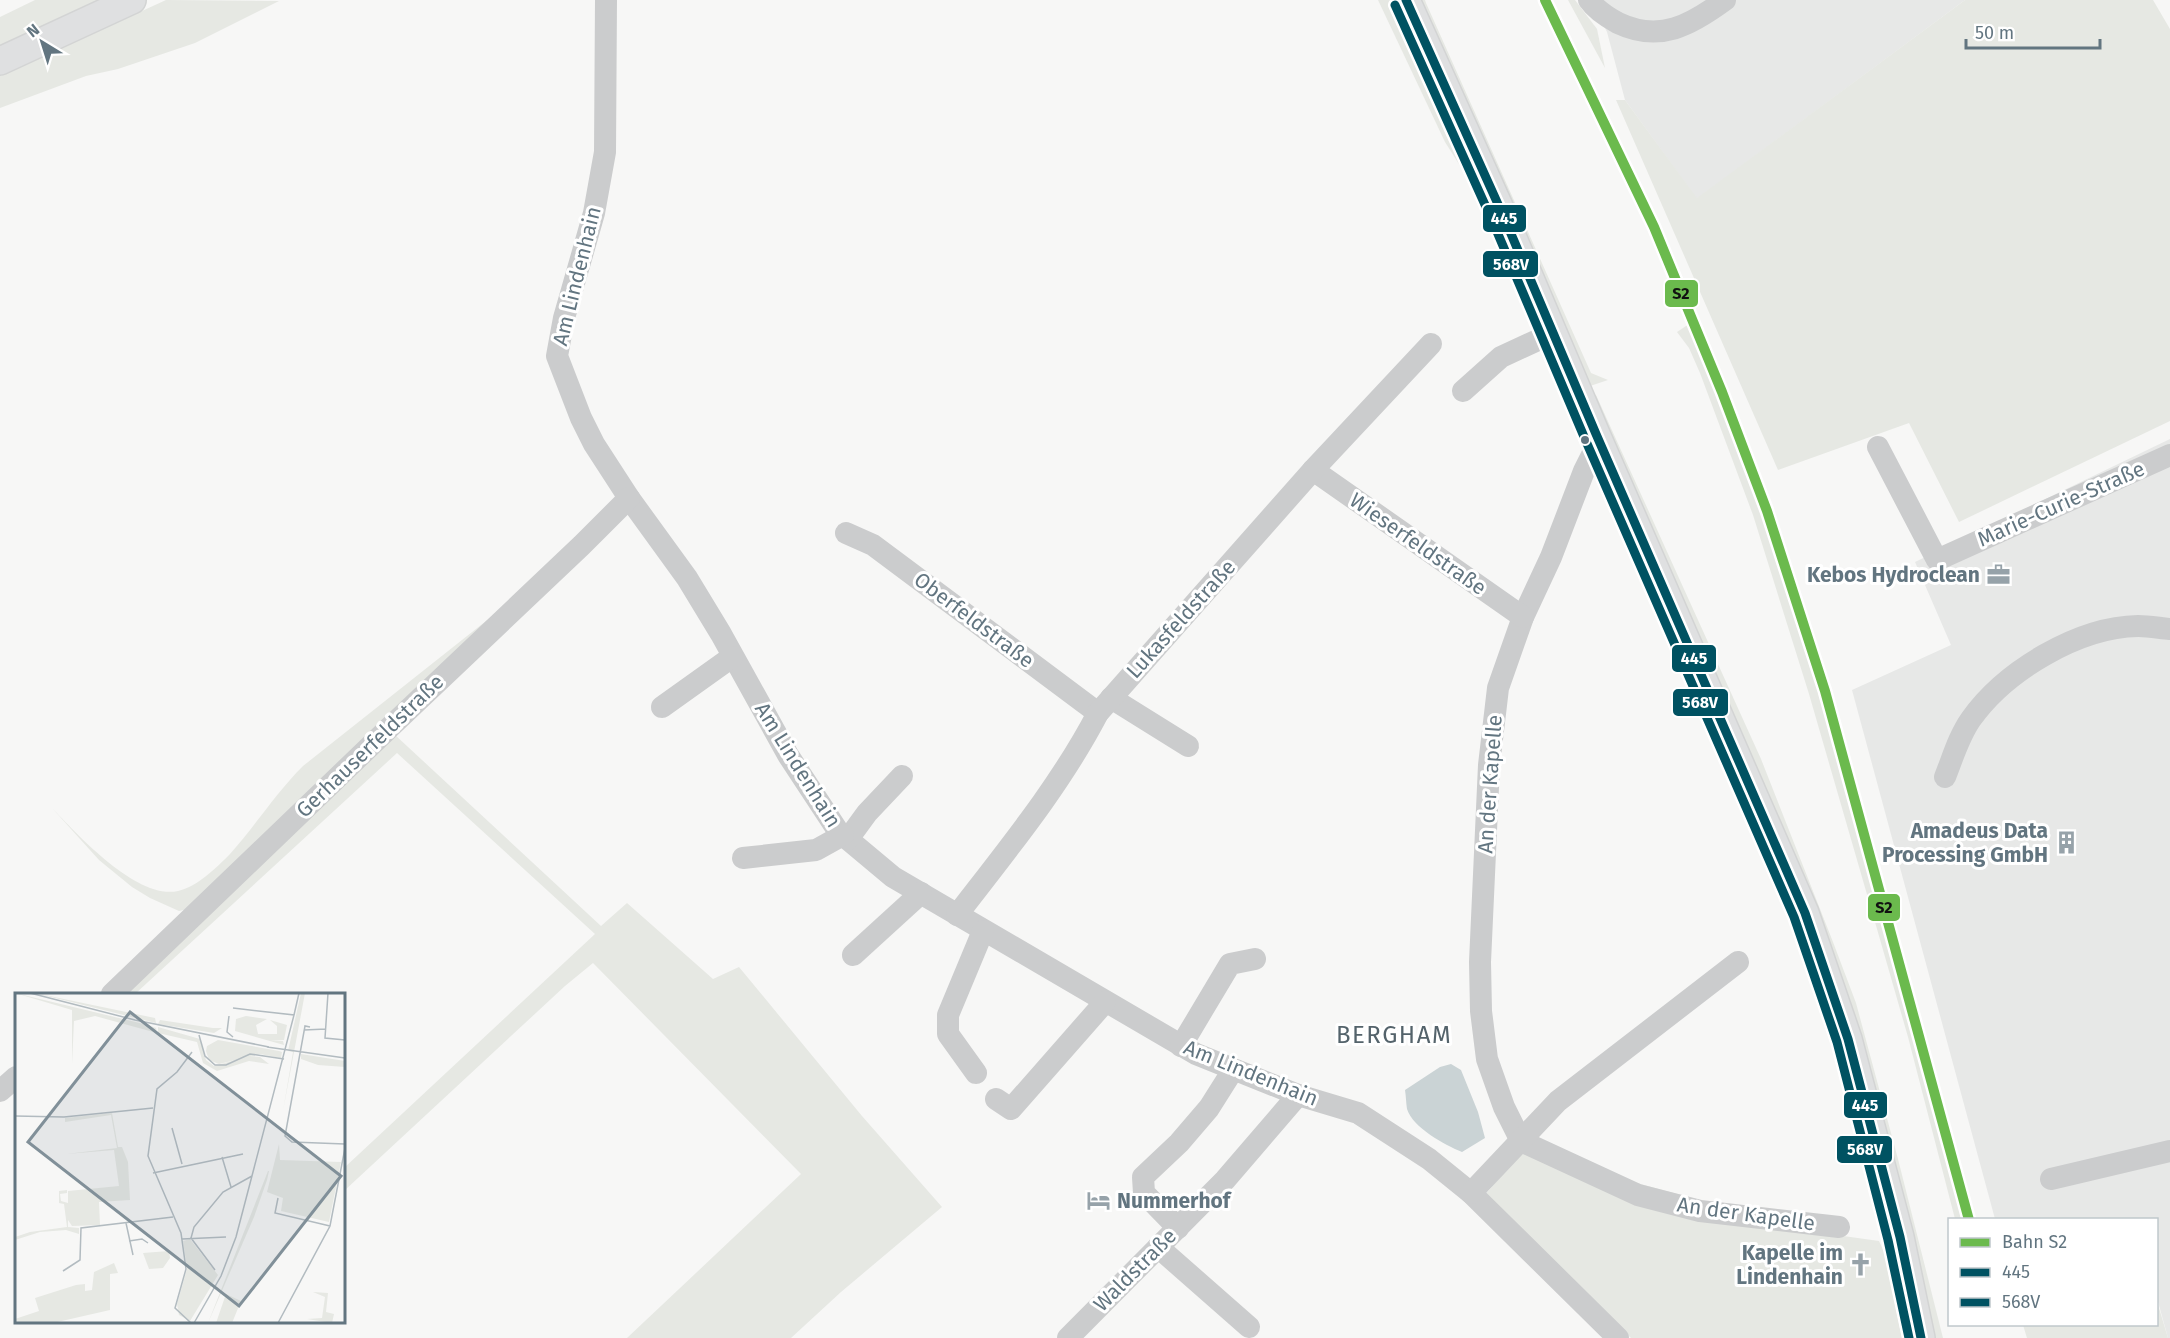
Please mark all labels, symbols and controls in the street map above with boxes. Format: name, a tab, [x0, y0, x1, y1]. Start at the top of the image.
north arrow	[12, 12, 72, 72]
scale bar	[1966, 12, 2100, 50]
text: N	[23, 20, 43, 41]
text: 50 m	[1975, 22, 2014, 44]
street label: Am Lindenhain	[547, 204, 607, 348]
line badge: 445	[1482, 204, 1527, 233]
text: 445	[1491, 209, 1518, 228]
line badge: 568V	[1482, 250, 1539, 278]
text: 568V	[1493, 255, 1530, 274]
line badge: S2	[1664, 279, 1699, 308]
text: S2	[1672, 284, 1690, 303]
unlabelled marker	[1579, 434, 1591, 446]
street label: Marie-Curie-Straße	[1973, 455, 2149, 553]
street label: Wieserfeldstraße	[1345, 487, 1491, 601]
street label: Lukasfeldstraße	[1121, 554, 1241, 684]
place label: Kebos Hydroclean	[1807, 562, 1980, 588]
office icon: Kebos Hydroclean	[1985, 562, 2011, 588]
street label: Oberfeldstraße	[909, 566, 1039, 674]
line badge: 445	[1671, 644, 1717, 673]
text: 445	[1681, 649, 1708, 668]
street label: Gerhauserfeldstraße	[291, 669, 449, 823]
line badge: 568V	[1672, 688, 1729, 717]
text: 568V	[1682, 693, 1719, 712]
street label: Am Lindenhain	[749, 698, 847, 832]
street label: An der Kapelle	[1472, 714, 1508, 854]
place label: Amadeus Data Processing GmbH	[1882, 818, 2048, 868]
building icon: Amadeus Data Processing GmbH	[2053, 830, 2079, 856]
line badge: S2	[1867, 893, 1901, 922]
text: S2	[1875, 898, 1893, 917]
inset map	[15, 993, 345, 1323]
district label: BERGHAM	[1336, 1021, 1452, 1049]
street label: Am Lindenhain	[1180, 1034, 1322, 1112]
line badge: 445	[1843, 1091, 1888, 1119]
text: 445	[1852, 1096, 1879, 1115]
line badge: 568V	[1836, 1135, 1893, 1164]
text: 568V	[1847, 1140, 1884, 1159]
hotel icon: Nummerhof	[1086, 1188, 1112, 1214]
place label: Nummerhof	[1117, 1188, 1233, 1214]
street label: An der Kapelle	[1675, 1191, 1817, 1237]
legend	[1948, 1218, 2158, 1326]
street label: Waldstraße	[1088, 1223, 1182, 1317]
text: Bahn S2	[2002, 1231, 2067, 1253]
place label: Kapelle im Lindenhain	[1736, 1240, 1843, 1290]
church icon: Kapelle im Lindenhain	[1848, 1252, 1874, 1278]
text: 445	[2002, 1261, 2030, 1283]
text: 568V	[2002, 1291, 2040, 1313]

